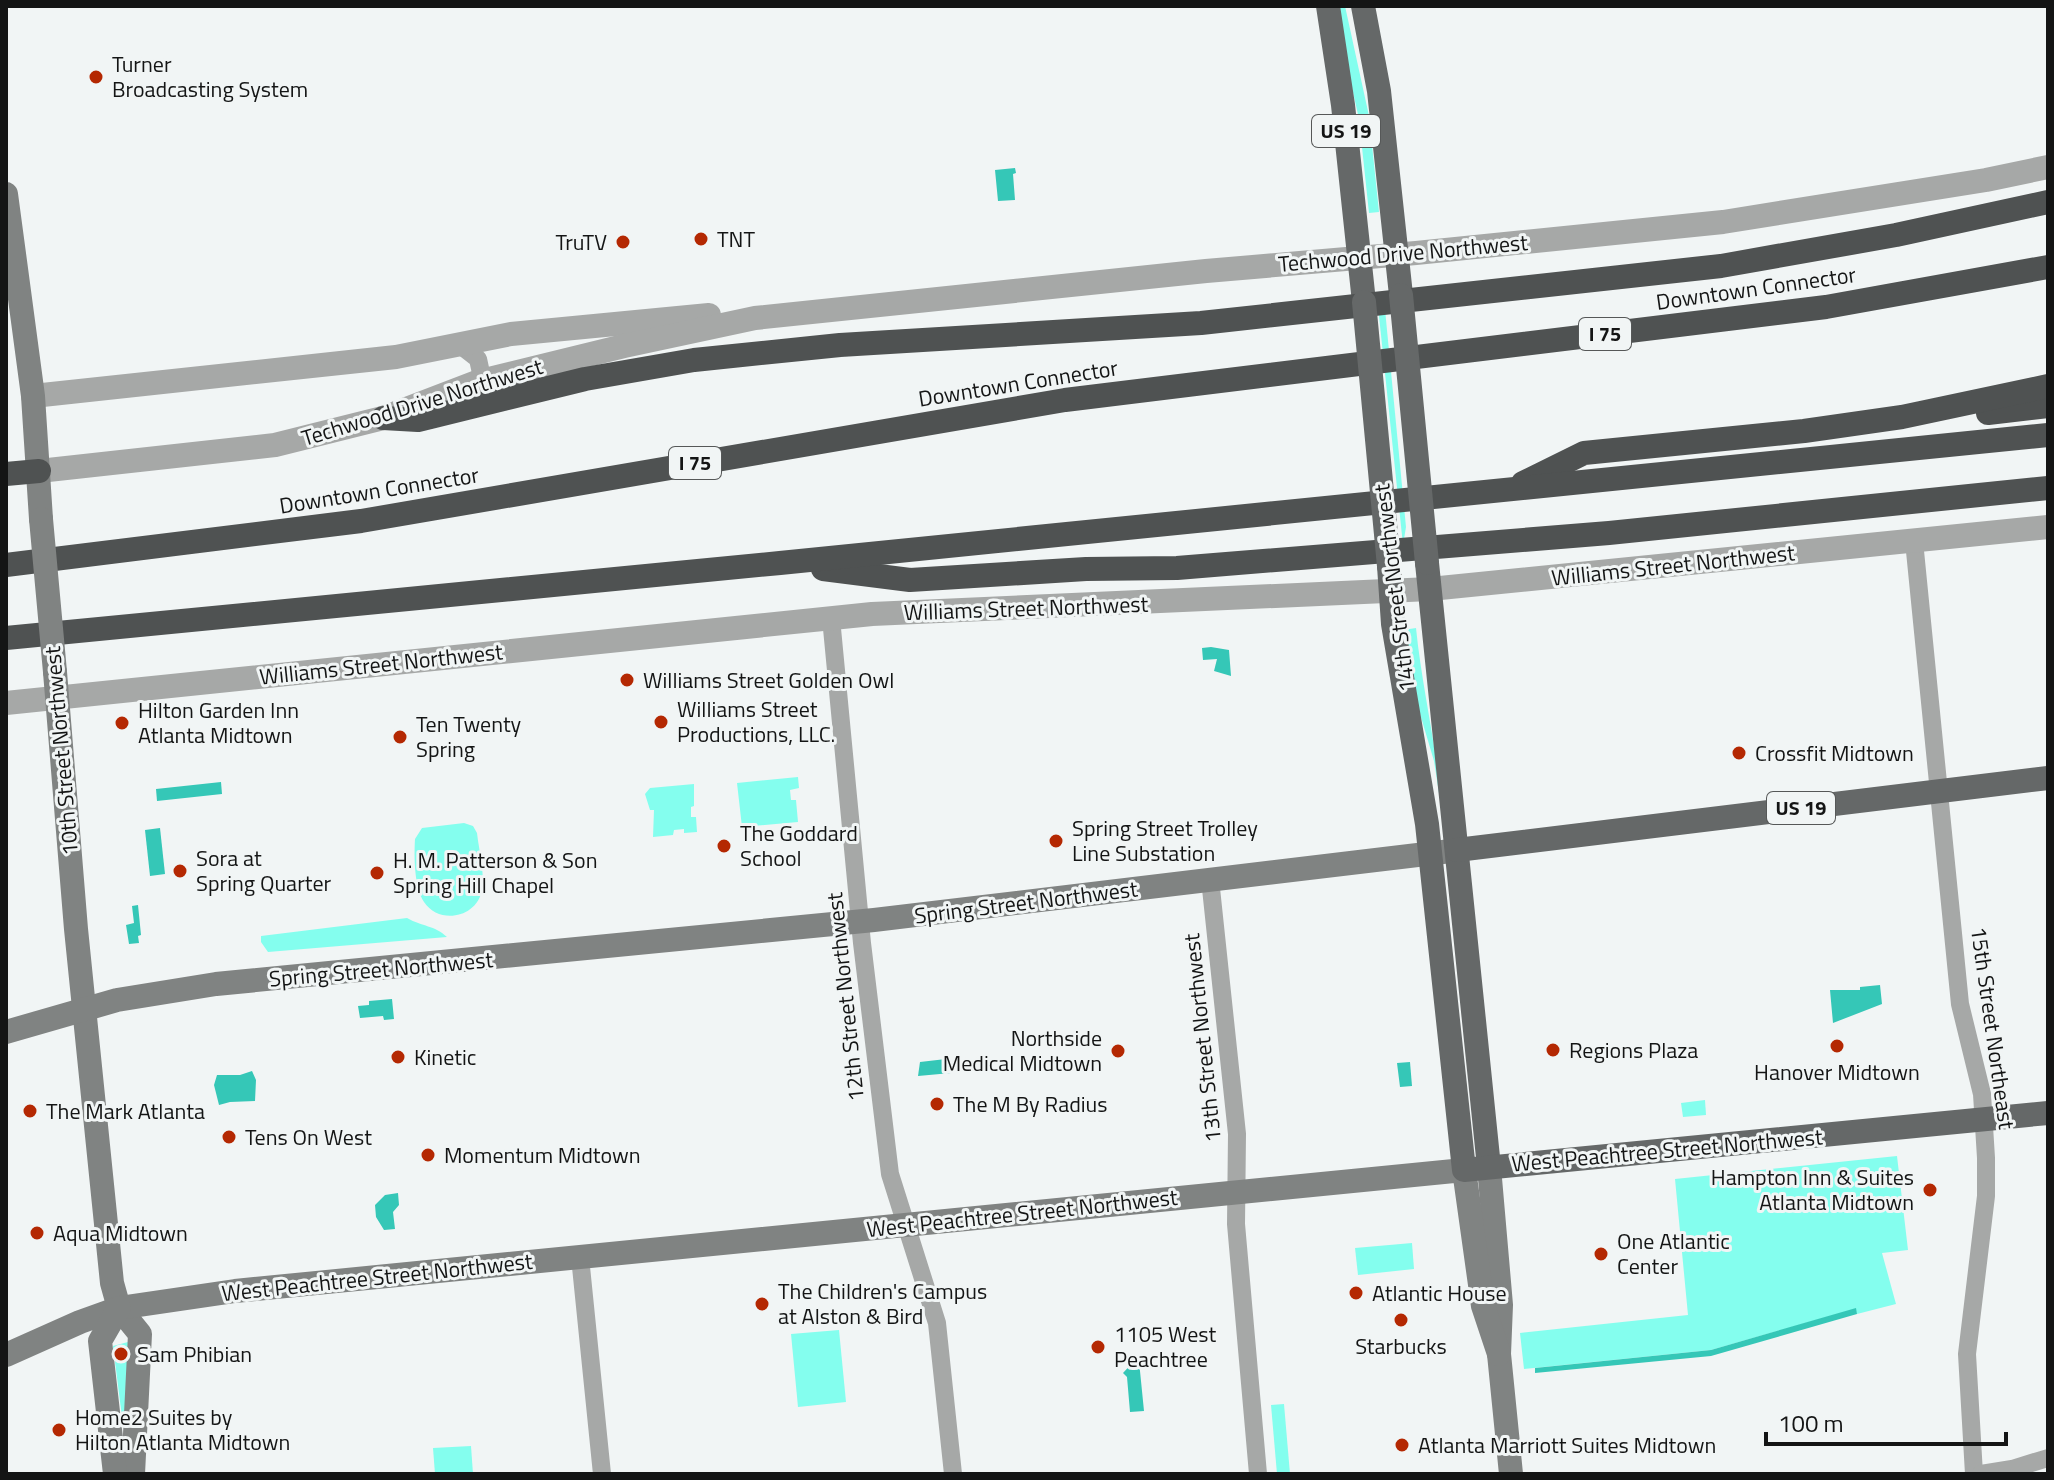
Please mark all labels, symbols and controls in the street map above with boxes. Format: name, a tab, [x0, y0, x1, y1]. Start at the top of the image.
place label: Turner Broadcasting System	[112, 47, 308, 106]
marker: Turner Broadcasting System	[87, 68, 105, 86]
road number: US 19	[1312, 115, 1380, 147]
place label: TNT	[717, 222, 755, 256]
place label: TruTV	[556, 225, 607, 259]
street label: Techwood Drive Northwest	[1277, 225, 1529, 281]
marker: TNT	[692, 230, 710, 248]
marker: TruTV	[614, 233, 632, 251]
street label: Downtown Connector	[1654, 257, 1859, 319]
road number: I 75	[1579, 318, 1631, 350]
street label: Techwood Drive Northwest	[297, 349, 547, 455]
street label: Downtown Connector	[916, 350, 1121, 416]
road number: I 75	[669, 447, 721, 479]
street label: Downtown Connector	[277, 457, 482, 523]
street label: 14th Street Northwest	[1364, 482, 1424, 694]
street label: Williams Street Northwest	[1550, 535, 1797, 595]
street label: Williams Street Northwest	[903, 587, 1149, 629]
street label: Williams Street Northwest	[258, 634, 505, 694]
street label: 10th Street Northwest	[35, 645, 87, 857]
place label: Williams Street Golden Owl	[643, 663, 894, 697]
marker: Williams Street Golden Owl	[618, 671, 636, 689]
place label: Williams Street Productions, LLC.	[677, 692, 835, 751]
place label: Hilton Garden Inn Atlanta Midtown	[138, 693, 299, 752]
place label: Ten Twenty Spring	[416, 707, 522, 766]
marker: Williams Street Productions, LLC.	[652, 713, 670, 731]
marker: Hilton Garden Inn Atlanta Midtown	[113, 714, 131, 732]
marker: Ten Twenty Spring	[391, 728, 409, 746]
place label: Crossfit Midtown	[1755, 736, 1914, 770]
marker: Crossfit Midtown	[1730, 744, 1748, 762]
road number: US 19	[1767, 792, 1835, 824]
place label: Spring Street Trolley Line Substation	[1072, 811, 1258, 870]
place label: The Goddard School	[740, 816, 858, 875]
marker: Spring Street Trolley Line Substation	[1047, 832, 1065, 850]
marker: The Goddard School	[715, 837, 733, 855]
place label: Sora at Spring Quarter	[196, 841, 332, 900]
place label: H. M. Patterson & Son Spring Hill Chapel	[393, 843, 597, 902]
marker: Sora at Spring Quarter	[171, 862, 189, 880]
marker: H. M. Patterson & Son Spring Hill Chapel	[368, 864, 386, 882]
street label: Spring Street Northwest	[912, 871, 1140, 933]
street label: 12th Street Northwest	[817, 891, 873, 1103]
street label: 15th Street Northeast	[1962, 925, 2024, 1132]
street label: 13th Street Northwest	[1174, 932, 1230, 1144]
street label: Spring Street Northwest	[268, 942, 495, 996]
place label: Northside Medical Midtown	[943, 1021, 1102, 1080]
place label: Regions Plaza	[1569, 1033, 1698, 1067]
marker: Hanover Midtown	[1828, 1037, 1846, 1055]
place label: Kinetic	[414, 1040, 476, 1074]
marker: Regions Plaza	[1544, 1041, 1562, 1059]
marker: Northside Medical Midtown	[1109, 1042, 1127, 1060]
marker: Kinetic	[389, 1048, 407, 1066]
place label: Hanover Midtown	[1754, 1055, 1920, 1089]
place label: The M By Radius	[953, 1087, 1108, 1121]
place label: The Mark Atlanta	[46, 1094, 205, 1128]
marker: The M By Radius	[928, 1095, 946, 1113]
marker: The Mark Atlanta	[21, 1102, 39, 1120]
street label: West Peachtree Street Northwest	[1510, 1119, 1824, 1181]
place label: Tens On West	[245, 1120, 372, 1154]
marker: Tens On West	[220, 1128, 238, 1146]
place label: Momentum Midtown	[444, 1138, 641, 1172]
marker: Momentum Midtown	[419, 1146, 437, 1164]
place label: Hampton Inn & Suites Atlanta Midtown	[1711, 1160, 1914, 1219]
street label: West Peachtree Street Northwest	[865, 1180, 1179, 1246]
marker: Hampton Inn & Suites Atlanta Midtown	[1921, 1181, 1939, 1199]
place label: Aqua Midtown	[53, 1216, 188, 1250]
marker: Aqua Midtown	[28, 1224, 46, 1242]
place label: One Atlantic Center	[1617, 1224, 1730, 1283]
street label: West Peachtree Street Northwest	[220, 1244, 534, 1310]
marker: One Atlantic Center	[1592, 1245, 1610, 1263]
place label: The Children's Campus at Alston & Bird	[778, 1274, 987, 1333]
place label: Atlantic House	[1372, 1276, 1507, 1310]
marker: Atlantic House	[1347, 1284, 1365, 1302]
marker: The Children's Campus at Alston & Bird	[753, 1295, 771, 1313]
marker: Starbucks	[1392, 1311, 1410, 1329]
place label: 1105 West Peachtree	[1114, 1317, 1217, 1376]
place label: Starbucks	[1355, 1329, 1447, 1363]
place label: Sam Phibian	[137, 1337, 252, 1371]
marker: 1105 West Peachtree	[1089, 1338, 1107, 1356]
marker: Sam Phibian	[112, 1345, 130, 1363]
scale bar	[1766, 1396, 2006, 1446]
place label: Home2 Suites by Hilton Atlanta Midtown	[75, 1400, 290, 1459]
text: 100 m	[1778, 1405, 1844, 1441]
marker: Home2 Suites by Hilton Atlanta Midtown	[50, 1421, 68, 1439]
place label: Atlanta Marriott Suites Midtown	[1418, 1428, 1716, 1462]
marker: Atlanta Marriott Suites Midtown	[1393, 1436, 1411, 1454]

